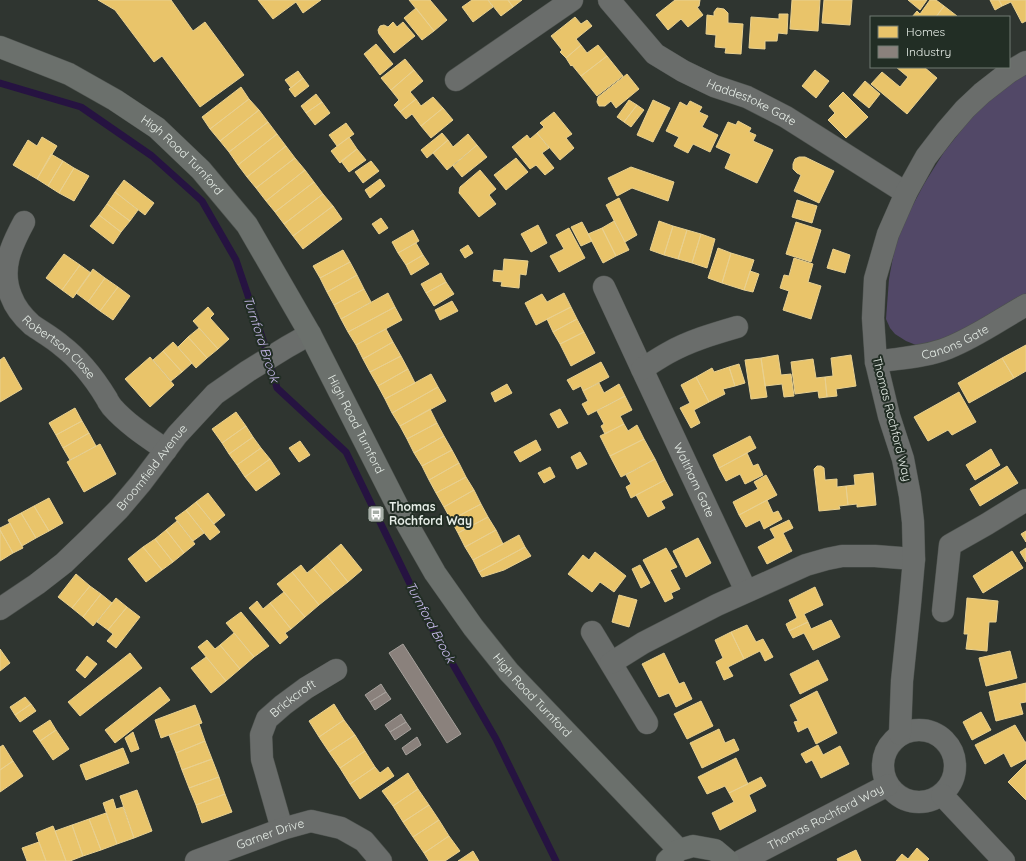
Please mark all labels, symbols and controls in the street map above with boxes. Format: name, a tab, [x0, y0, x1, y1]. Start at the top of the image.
legend	[870, 16, 1010, 68]
text: Homes	[906, 24, 946, 39]
text: Industry	[906, 44, 951, 59]
street label: Haddestoke Gate	[704, 75, 800, 129]
street label: High Road Turnford	[138, 111, 227, 198]
water label: Turnford Brook	[240, 294, 284, 385]
street label: Robertson Close	[19, 312, 99, 382]
street label: Canons Gate	[920, 321, 991, 362]
street label: Thomas Rochford Way	[870, 355, 915, 483]
street label: High Road Turnford	[325, 372, 388, 476]
street label: Broomfield Avenue	[113, 421, 190, 513]
street label: Waltham Gate	[671, 440, 718, 520]
place label: Thomas Rochford Way	[389, 499, 472, 528]
bus stop icon: Thomas Rochford Way	[366, 504, 386, 524]
water label: Turnford Brook	[403, 578, 460, 667]
street label: High Road Turnford	[490, 650, 575, 740]
street label: Brickcroft	[266, 676, 318, 720]
street label: Thomas Rochford Way	[765, 781, 886, 853]
street label: Garner Drive	[234, 815, 306, 852]

